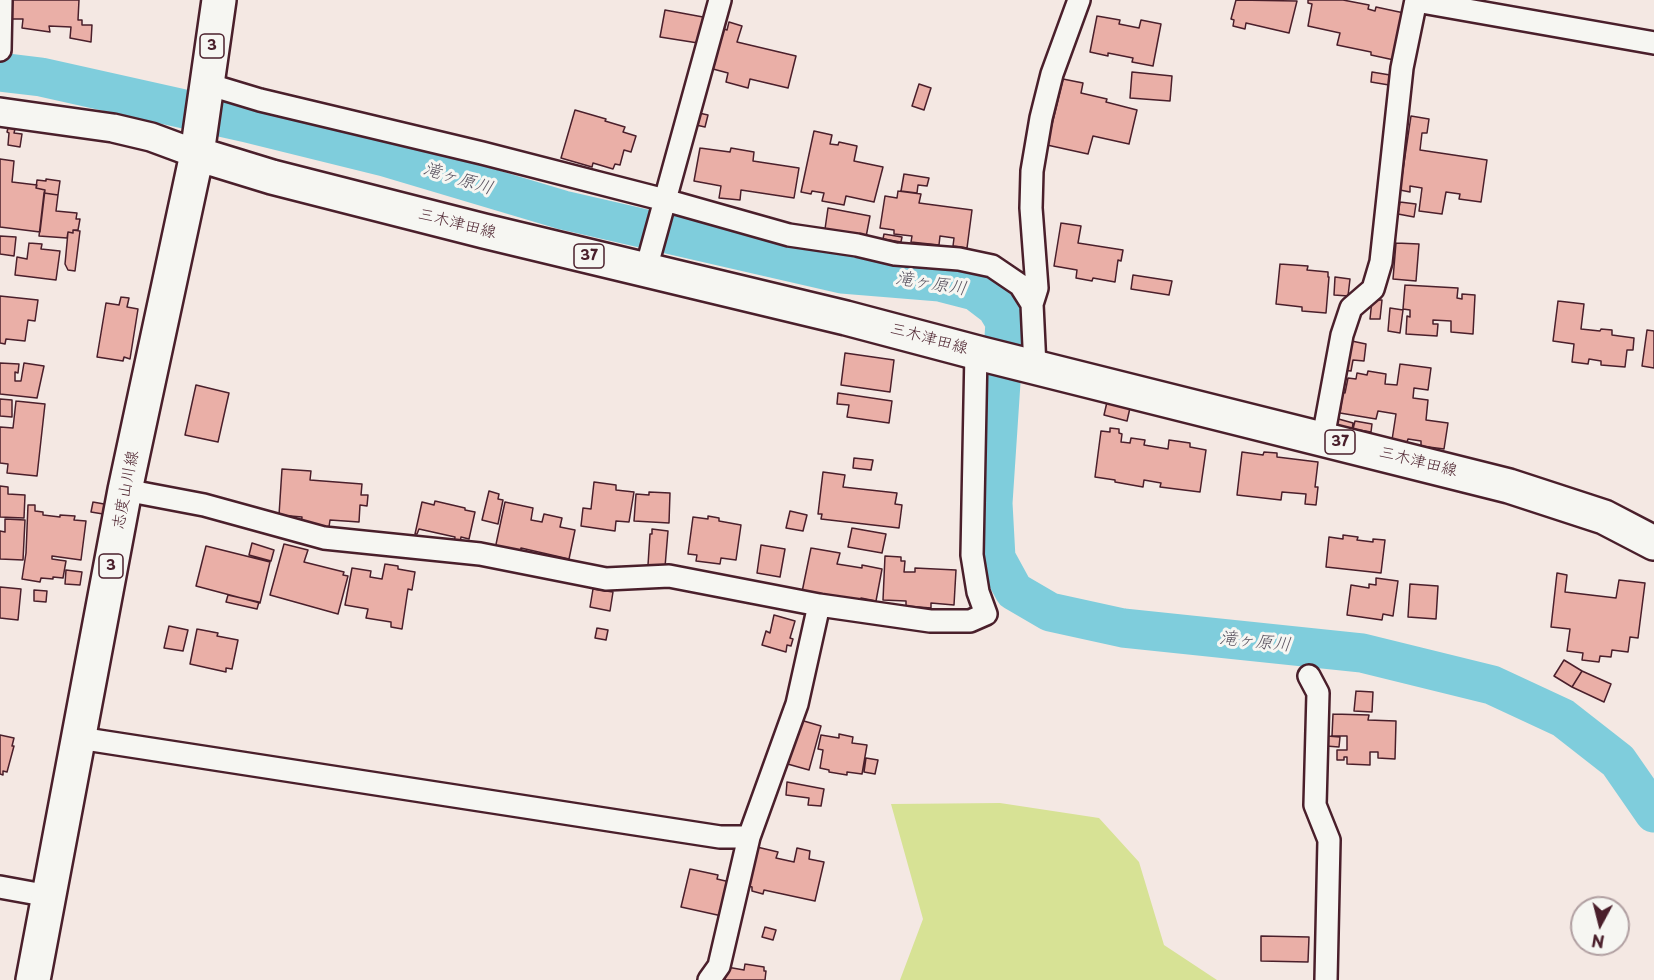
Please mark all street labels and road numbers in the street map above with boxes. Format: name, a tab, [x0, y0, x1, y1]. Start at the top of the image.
road number: 3	[200, 34, 224, 58]
street label: 三木津田線	[416, 205, 498, 243]
road number: 37	[574, 244, 604, 268]
street label: 三木津田線	[888, 319, 970, 359]
road number: 37	[1325, 430, 1355, 454]
street label: 三木津田線	[1377, 443, 1459, 481]
street label: 志度山川線	[109, 449, 143, 531]
road number: 3	[99, 554, 123, 578]

